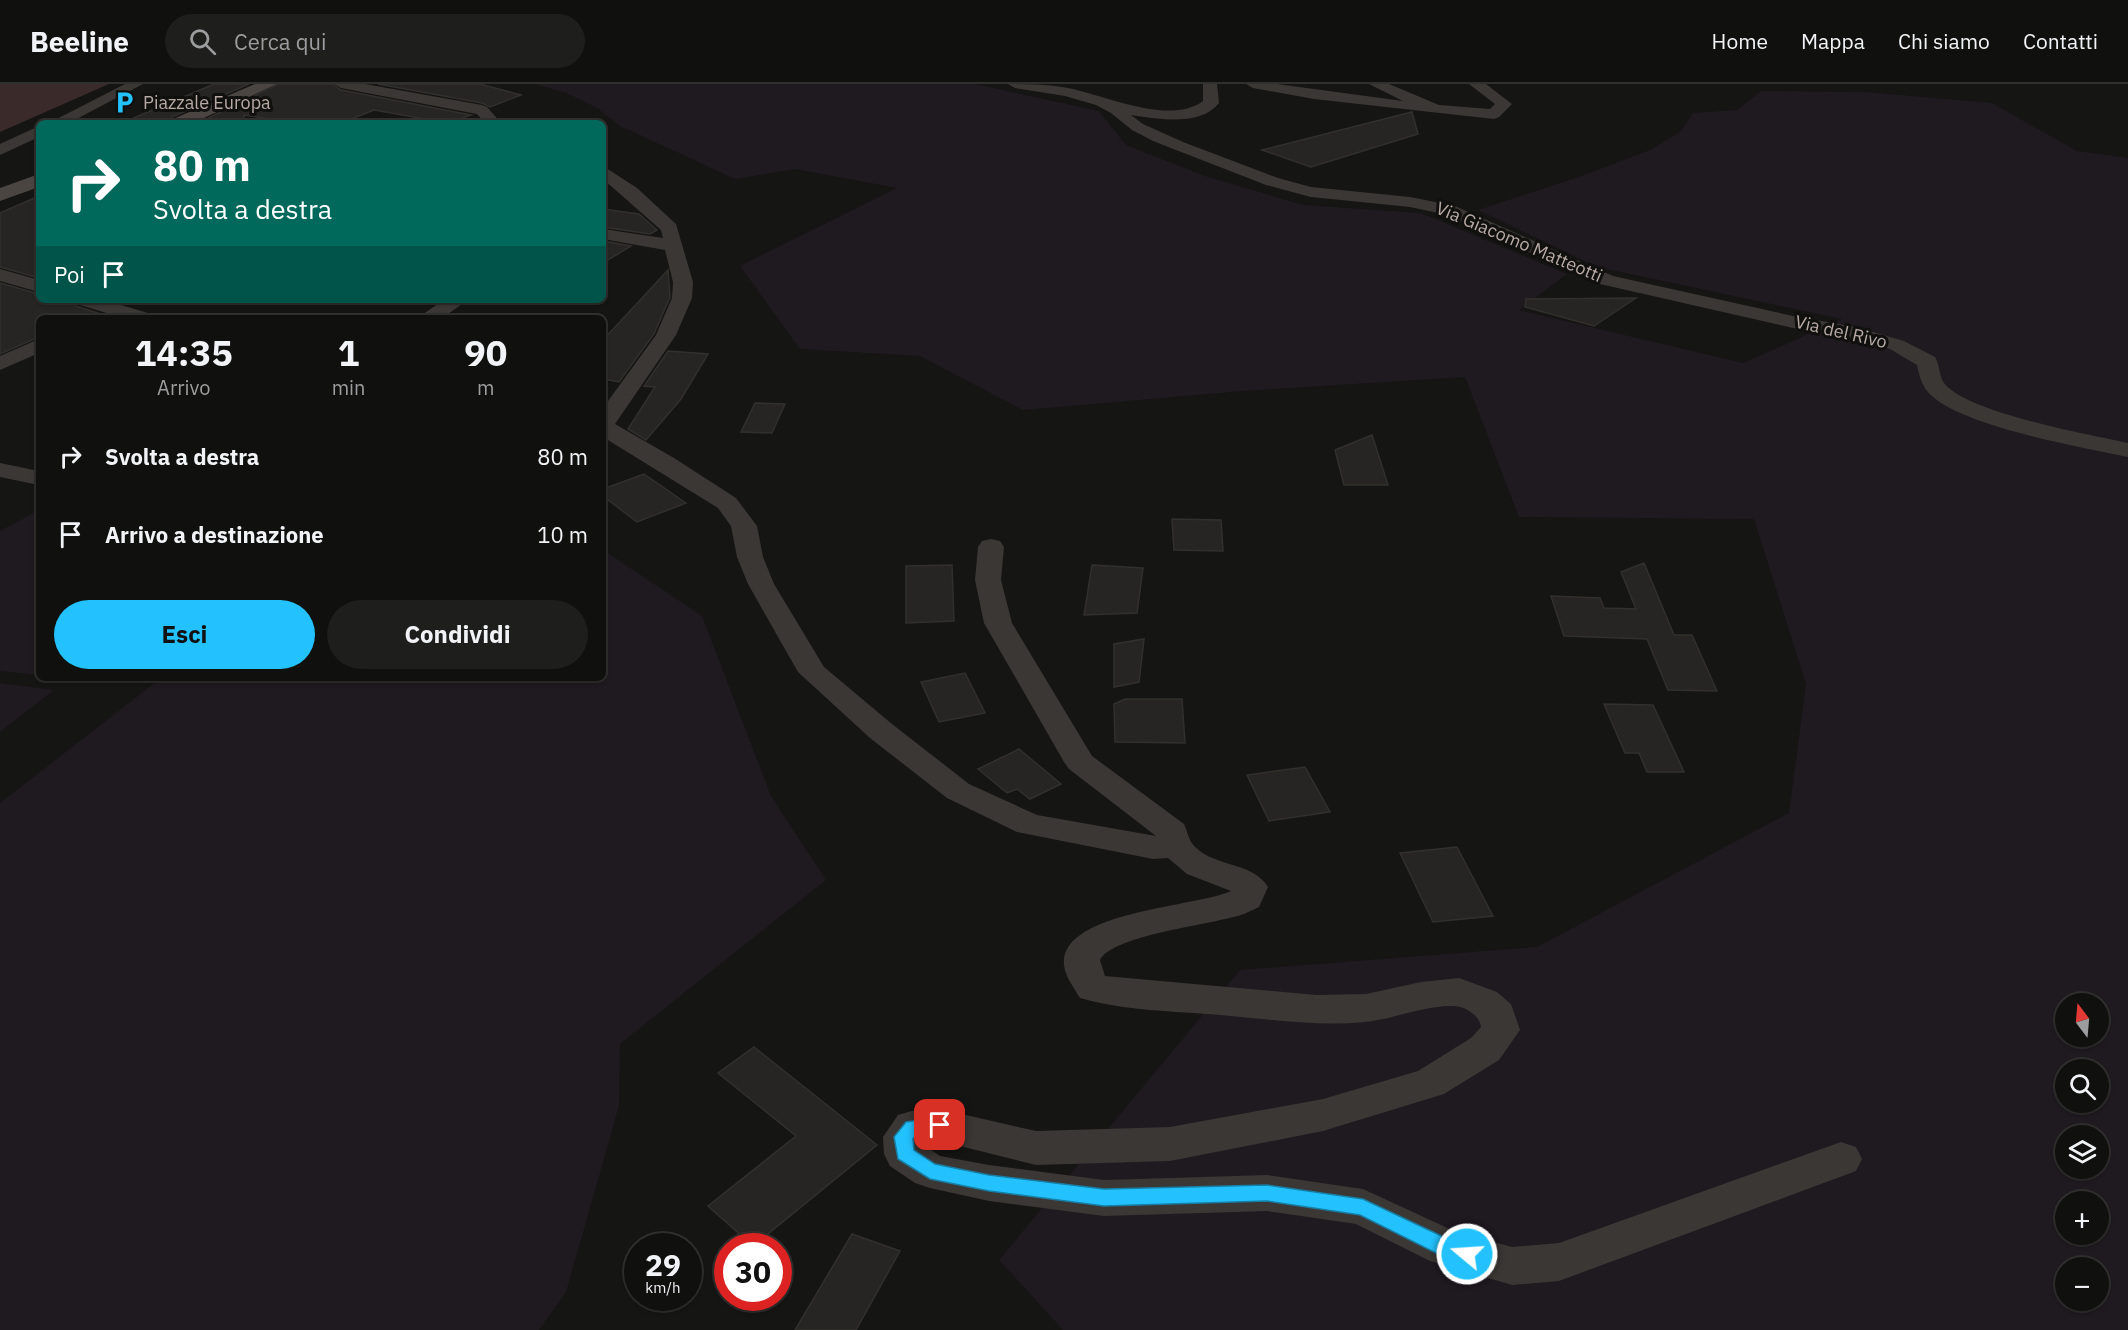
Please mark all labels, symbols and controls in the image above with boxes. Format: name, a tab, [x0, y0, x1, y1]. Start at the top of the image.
search box	[165, 14, 585, 68]
text: Beeline	[30, 23, 129, 60]
icon: search	[186, 25, 219, 58]
text: Cerca qui	[234, 27, 327, 56]
text: Home	[1712, 27, 1768, 55]
text: Mappa	[1801, 27, 1865, 55]
text: Chi siamo	[1898, 27, 1990, 55]
text: Contatti	[2023, 27, 2098, 55]
parking icon: Piazzale Europa	[112, 90, 138, 116]
place label: Piazzale Europa	[143, 91, 271, 114]
text: 80 m	[153, 138, 251, 193]
icon: right	[54, 144, 132, 222]
text: Svolta a destra	[153, 191, 332, 226]
street label: Via Giacomo Matteotti	[1433, 196, 1606, 287]
icon: arrive	[97, 258, 130, 291]
text: Poi	[54, 260, 85, 289]
street label: Via del Rivo	[1793, 310, 1889, 353]
text: 14:35	[135, 329, 233, 376]
text: 1	[338, 329, 359, 376]
text: 90	[464, 329, 507, 376]
text: Arrivo	[157, 374, 211, 401]
text: min	[332, 374, 365, 401]
text: m	[477, 374, 494, 401]
icon: right	[54, 440, 87, 473]
text: Svolta a destra	[105, 442, 259, 471]
text: 80 m	[537, 442, 588, 471]
icon: arrive	[54, 518, 87, 551]
text: Arrivo a destinazione	[105, 520, 324, 549]
text: 10 m	[537, 520, 588, 549]
button: Esci	[54, 600, 315, 669]
button: Condividi	[327, 600, 588, 669]
north arrow	[2055, 993, 2109, 1047]
map controls	[2055, 993, 2109, 1311]
button: search	[2055, 1059, 2109, 1113]
pin	[914, 1099, 965, 1150]
icon: arrive	[923, 1108, 956, 1141]
button: layers	[2055, 1125, 2109, 1179]
button: +	[2055, 1191, 2109, 1245]
position arrow	[1435, 1222, 1499, 1286]
speed limit sign: 30	[714, 1233, 792, 1311]
text: 29	[645, 1245, 681, 1284]
button: −	[2055, 1257, 2109, 1311]
text: km/h	[645, 1278, 681, 1297]

